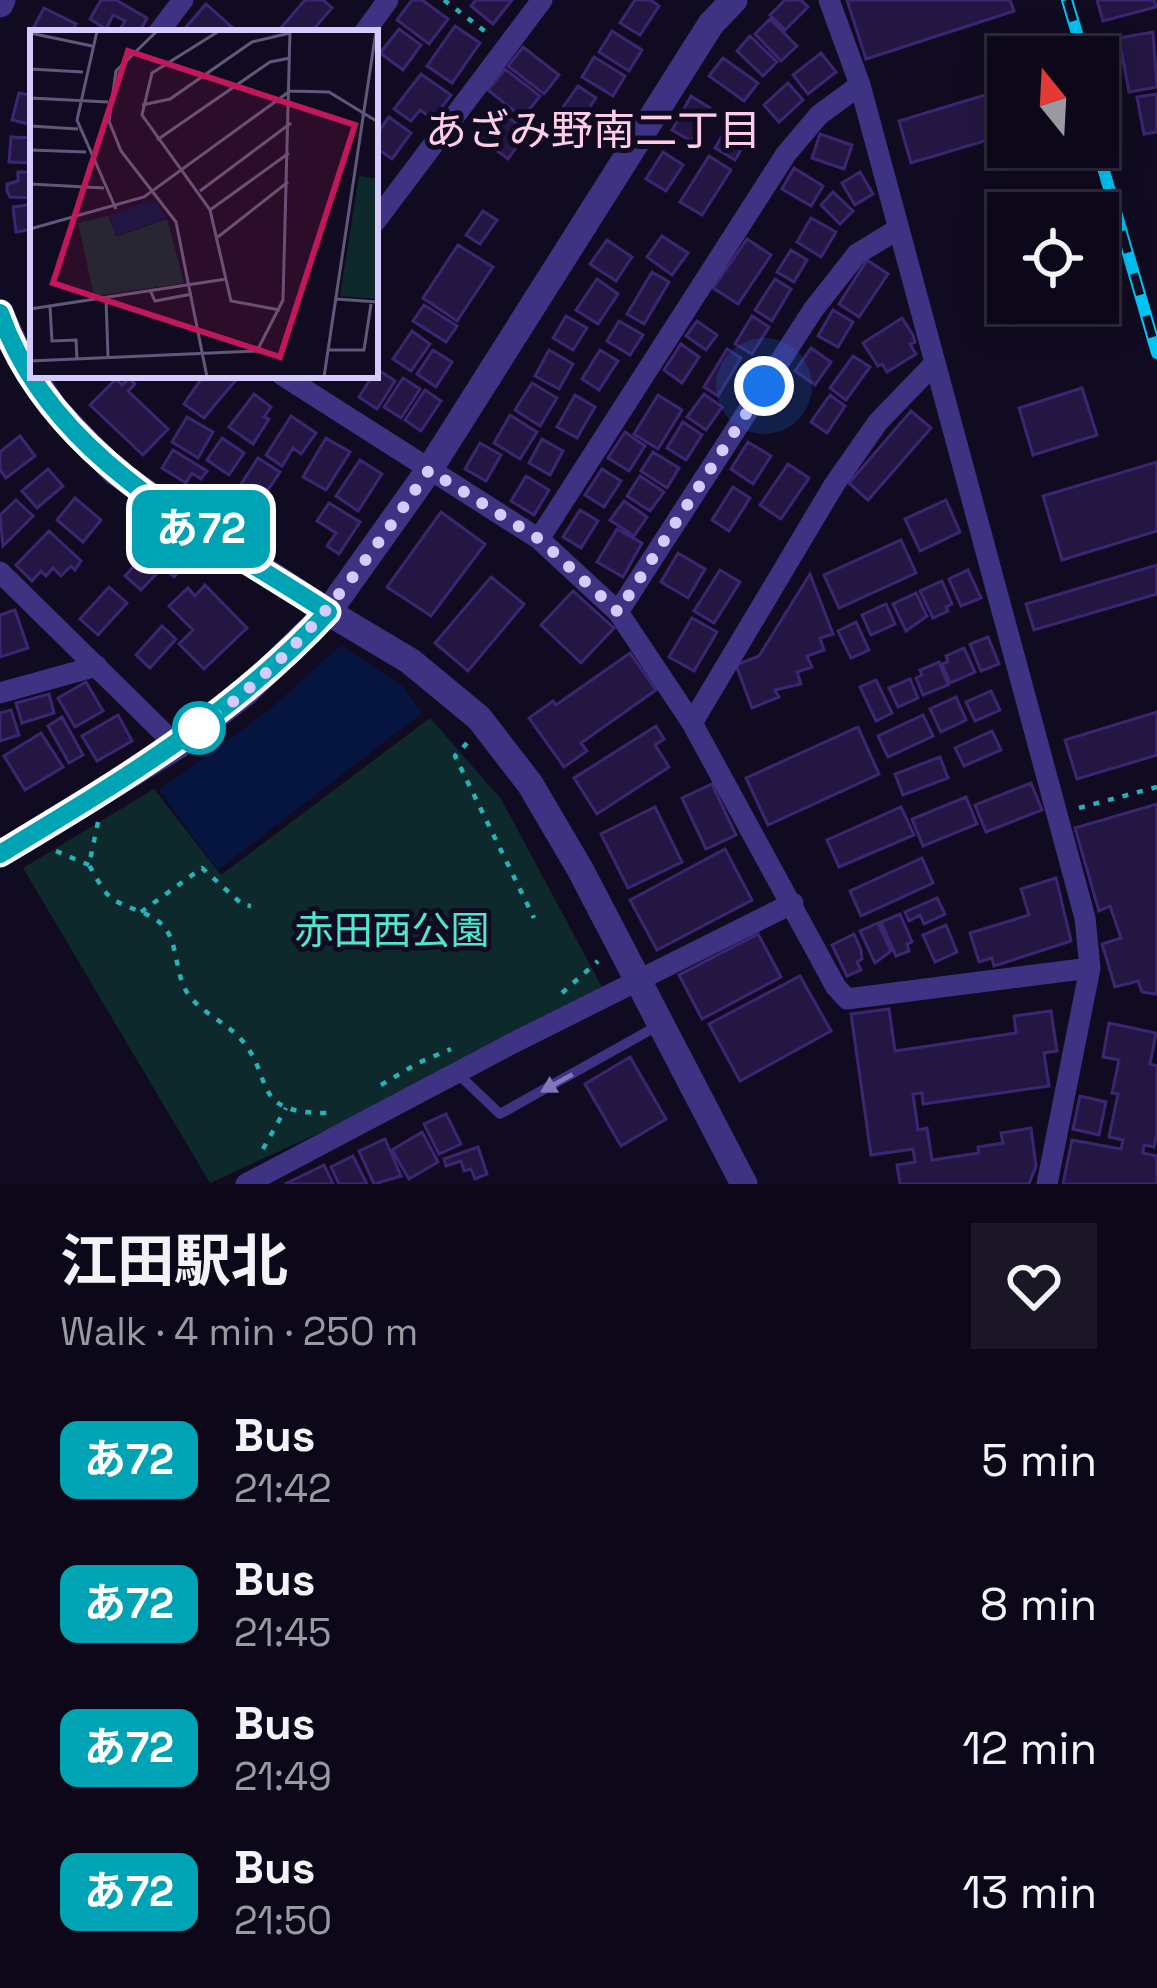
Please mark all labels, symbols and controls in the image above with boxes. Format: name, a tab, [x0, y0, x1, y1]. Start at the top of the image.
inset map	[30, 30, 378, 378]
north arrow	[987, 36, 1119, 168]
map controls	[987, 36, 1119, 324]
district label: あざみ野南二丁目	[425, 104, 761, 157]
button: locate	[987, 192, 1119, 324]
your location	[734, 356, 794, 416]
line badge: あ72	[132, 490, 270, 568]
text: あ72	[156, 502, 246, 555]
unlabelled marker	[174, 703, 224, 753]
park label: 赤田西公園	[294, 906, 490, 955]
one-way arrow	[540, 1072, 575, 1093]
button: heart	[971, 1223, 1097, 1349]
text: 江田駅北	[60, 1225, 288, 1298]
text: Walk · 4 min · 250 m	[60, 1307, 418, 1356]
text: Bus	[234, 1407, 315, 1464]
text: 5 min	[981, 1432, 1097, 1489]
text: あ72	[84, 1433, 174, 1486]
text: 21:42	[234, 1464, 332, 1513]
text: Bus	[234, 1551, 315, 1608]
text: 8 min	[980, 1576, 1097, 1633]
text: あ72	[84, 1577, 174, 1630]
text: 21:45	[234, 1608, 332, 1657]
text: Bus	[234, 1695, 315, 1752]
text: 12 min	[962, 1720, 1097, 1777]
text: あ72	[84, 1721, 174, 1774]
text: 21:49	[234, 1752, 332, 1801]
text: Bus	[234, 1839, 315, 1896]
text: 13 min	[962, 1864, 1097, 1921]
text: あ72	[84, 1865, 174, 1918]
text: 21:50	[234, 1896, 332, 1945]

